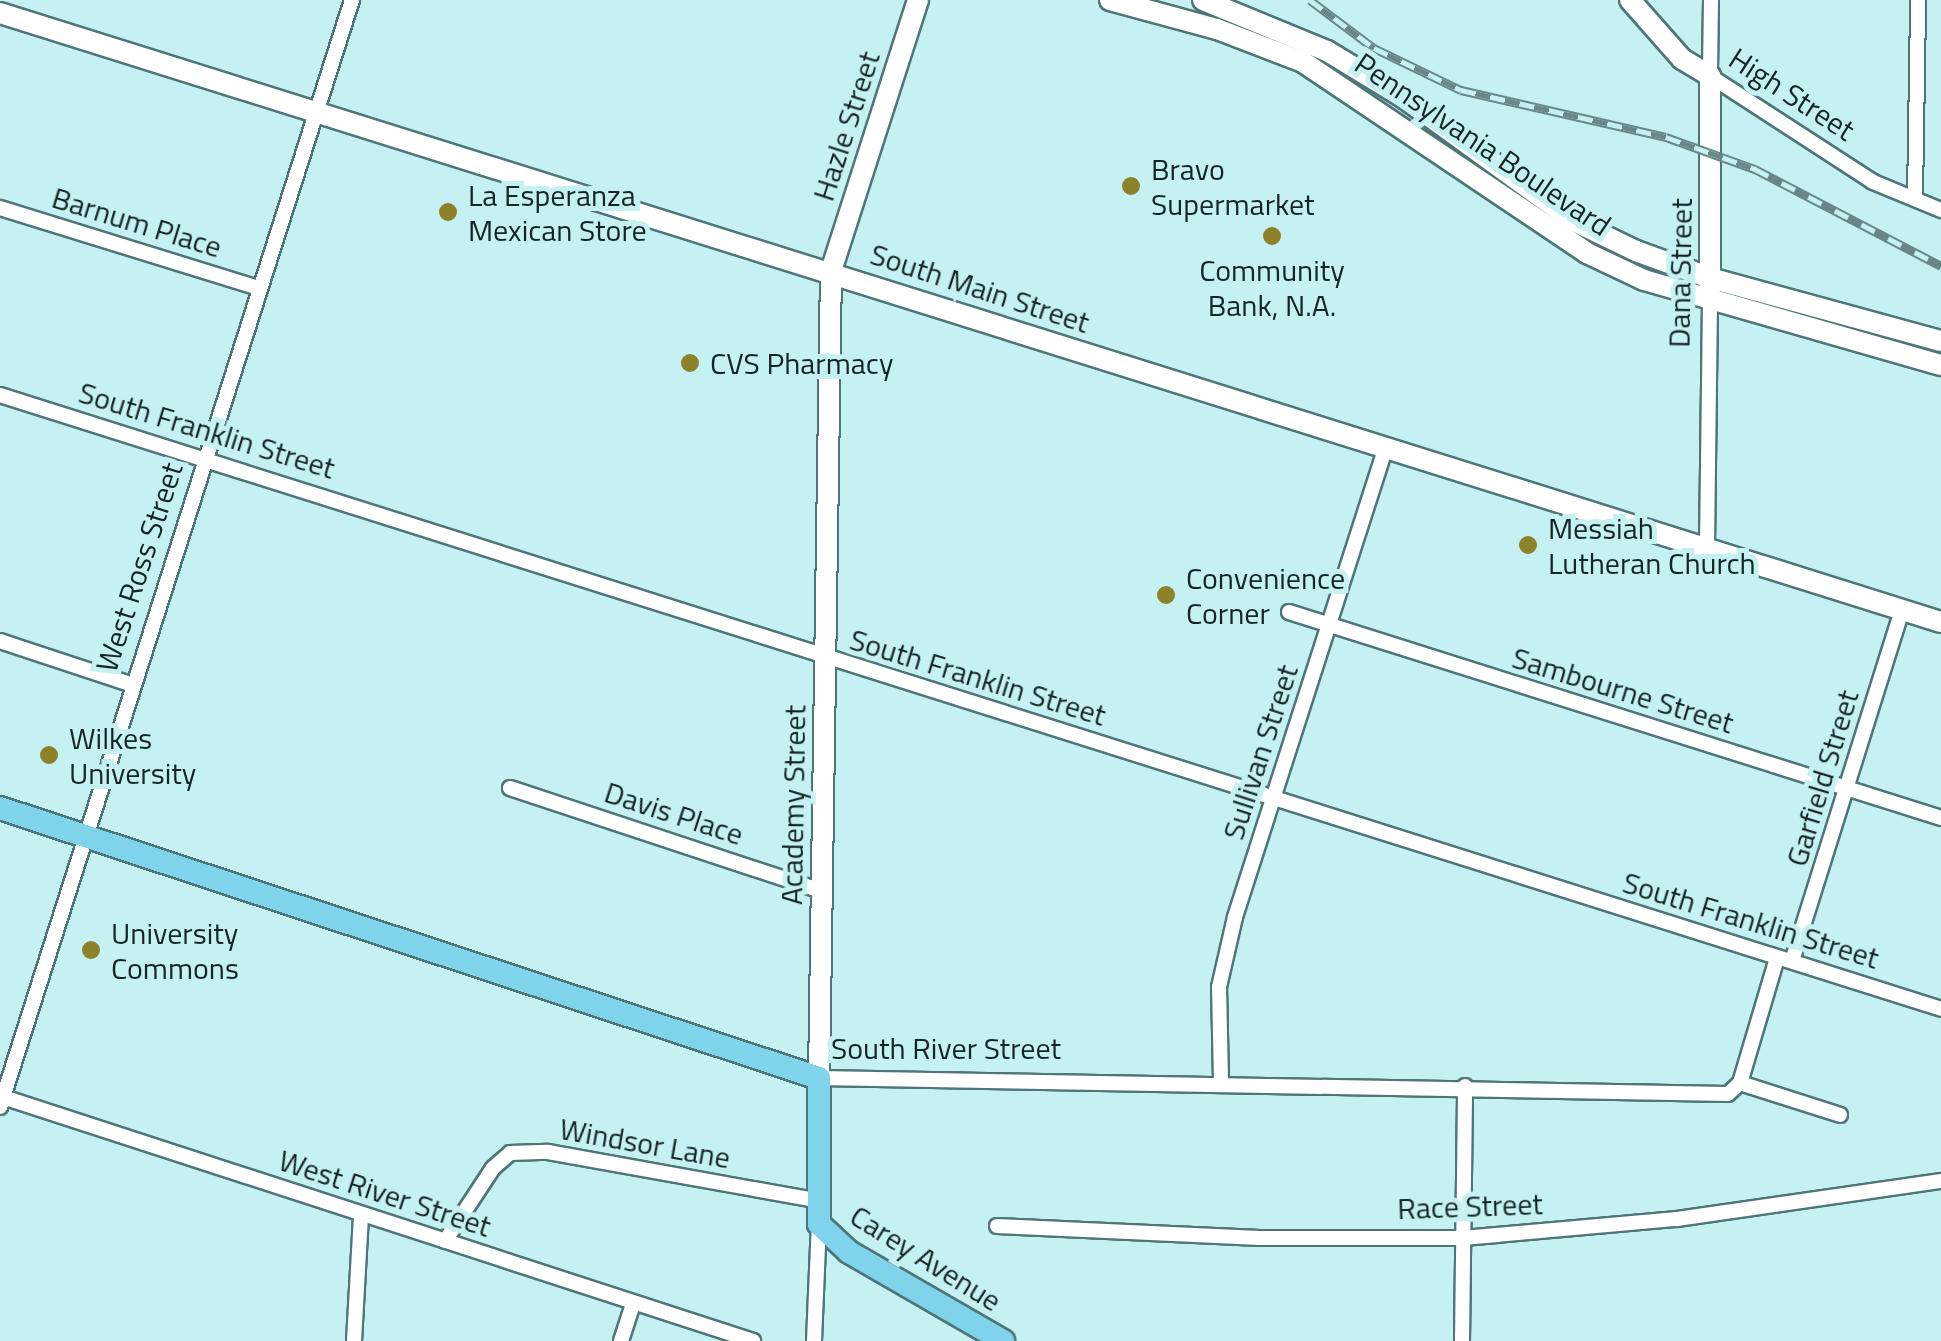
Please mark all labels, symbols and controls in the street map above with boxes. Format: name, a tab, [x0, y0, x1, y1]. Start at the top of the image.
street label: High Street	[1723, 40, 1861, 148]
street label: Pennsylvania Boulevard	[1348, 45, 1618, 243]
street label: Hazle Street	[805, 47, 887, 205]
place label: Bravo Supermarket	[1151, 151, 1315, 222]
marker: Bravo Supermarket	[1120, 175, 1142, 197]
place label: La Esperanza Mexican Store	[468, 177, 647, 248]
street label: Barnum Place	[48, 179, 226, 265]
street label: Dana Street	[1661, 198, 1699, 348]
marker: La Esperanza Mexican Store	[437, 201, 459, 223]
marker: Community Bank, N.A.	[1261, 225, 1283, 247]
street label: South Main Street	[866, 236, 1094, 340]
place label: Community Bank, N.A.	[1199, 252, 1345, 322]
place label: CVS Pharmacy	[710, 345, 893, 381]
marker: CVS Pharmacy	[679, 352, 701, 374]
street label: South Franklin Street	[75, 374, 339, 486]
street label: West Ross Street	[88, 458, 190, 676]
place label: Messiah Lutheran Church	[1548, 510, 1756, 580]
marker: Messiah Lutheran Church	[1517, 534, 1539, 556]
place label: Convenience Corner	[1186, 560, 1345, 630]
marker: Convenience Corner	[1155, 584, 1177, 606]
street label: South Franklin Street	[846, 621, 1110, 733]
street label: Sambourne Street	[1508, 639, 1738, 741]
street label: Sullivan Street	[1215, 660, 1305, 844]
street label: Garfield Street	[1778, 686, 1866, 870]
street label: Academy Street	[773, 705, 813, 905]
place label: Wilkes University	[69, 720, 196, 790]
marker: Wilkes University	[38, 744, 60, 766]
street label: Davis Place	[600, 774, 748, 852]
street label: South Franklin Street	[1619, 864, 1883, 976]
place label: University Commons	[111, 915, 239, 986]
marker: University Commons	[80, 939, 102, 961]
street label: South River Street	[831, 1030, 1061, 1066]
street label: Windsor Lane	[557, 1110, 733, 1176]
street label: West River Street	[274, 1142, 496, 1244]
street label: Race Street	[1397, 1185, 1543, 1227]
street label: Carey Avenue	[844, 1197, 1008, 1319]

